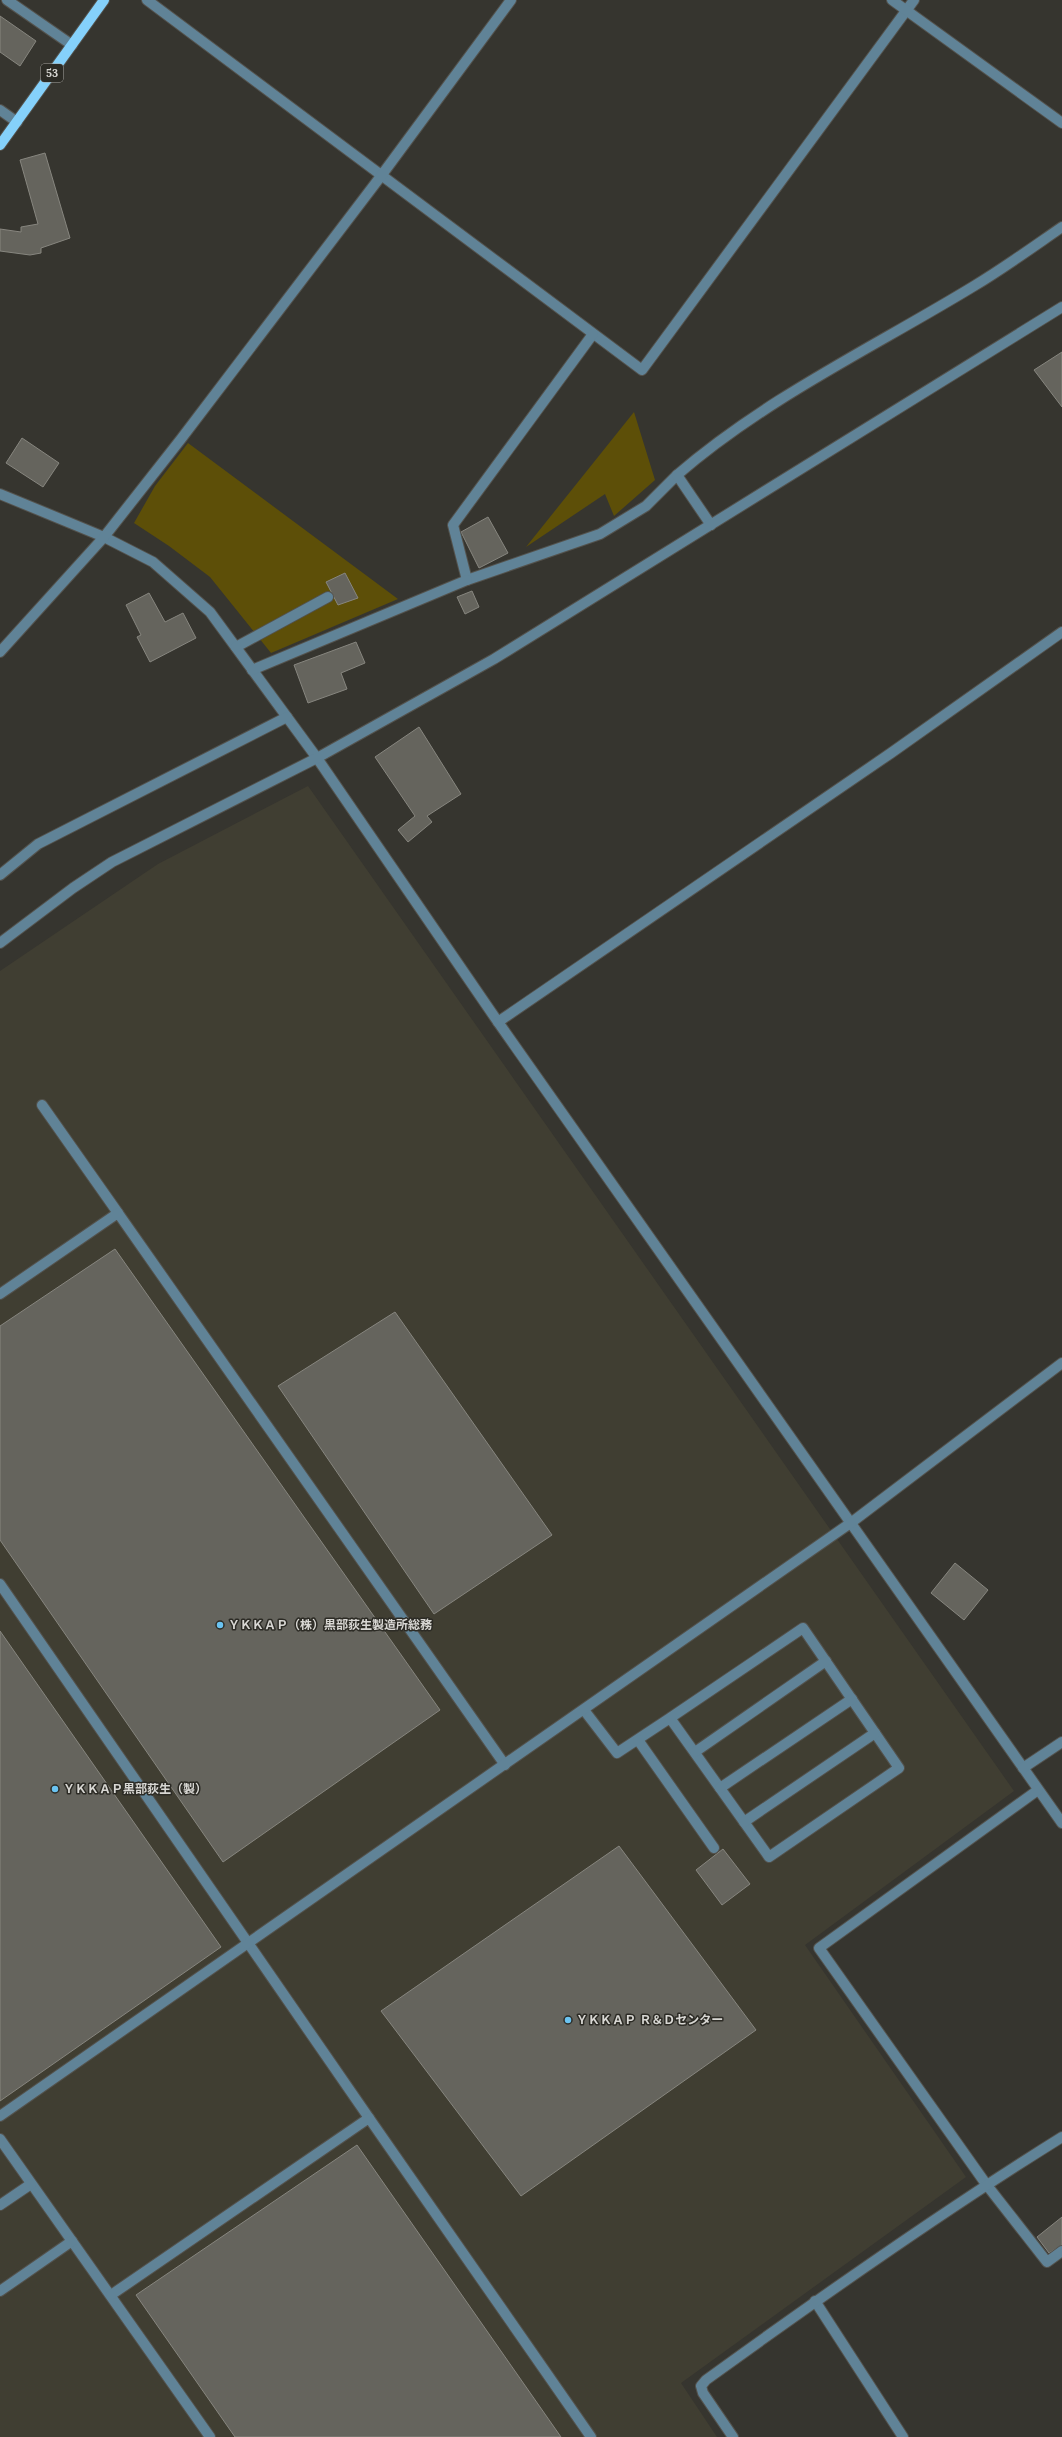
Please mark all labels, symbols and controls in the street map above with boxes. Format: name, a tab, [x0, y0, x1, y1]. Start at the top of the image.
road number: 53	[41, 64, 63, 82]
place label: ＹＫＫＡＰ（株）黒部荻生製造所総務	[228, 1617, 432, 1632]
marker: ＹＫＫＡＰ（株）黒部荻生製造所総務	[215, 1620, 225, 1630]
place label: ＹＫＫＡＰ黒部荻生（製）	[63, 1781, 207, 1796]
marker: ＹＫＫＡＰ黒部荻生（製）	[50, 1784, 60, 1794]
place label: ＹＫＫＡＰ Ｒ＆Ｄセンター	[576, 2012, 723, 2027]
marker: ＹＫＫＡＰ Ｒ＆Ｄセンター	[563, 2015, 573, 2025]

